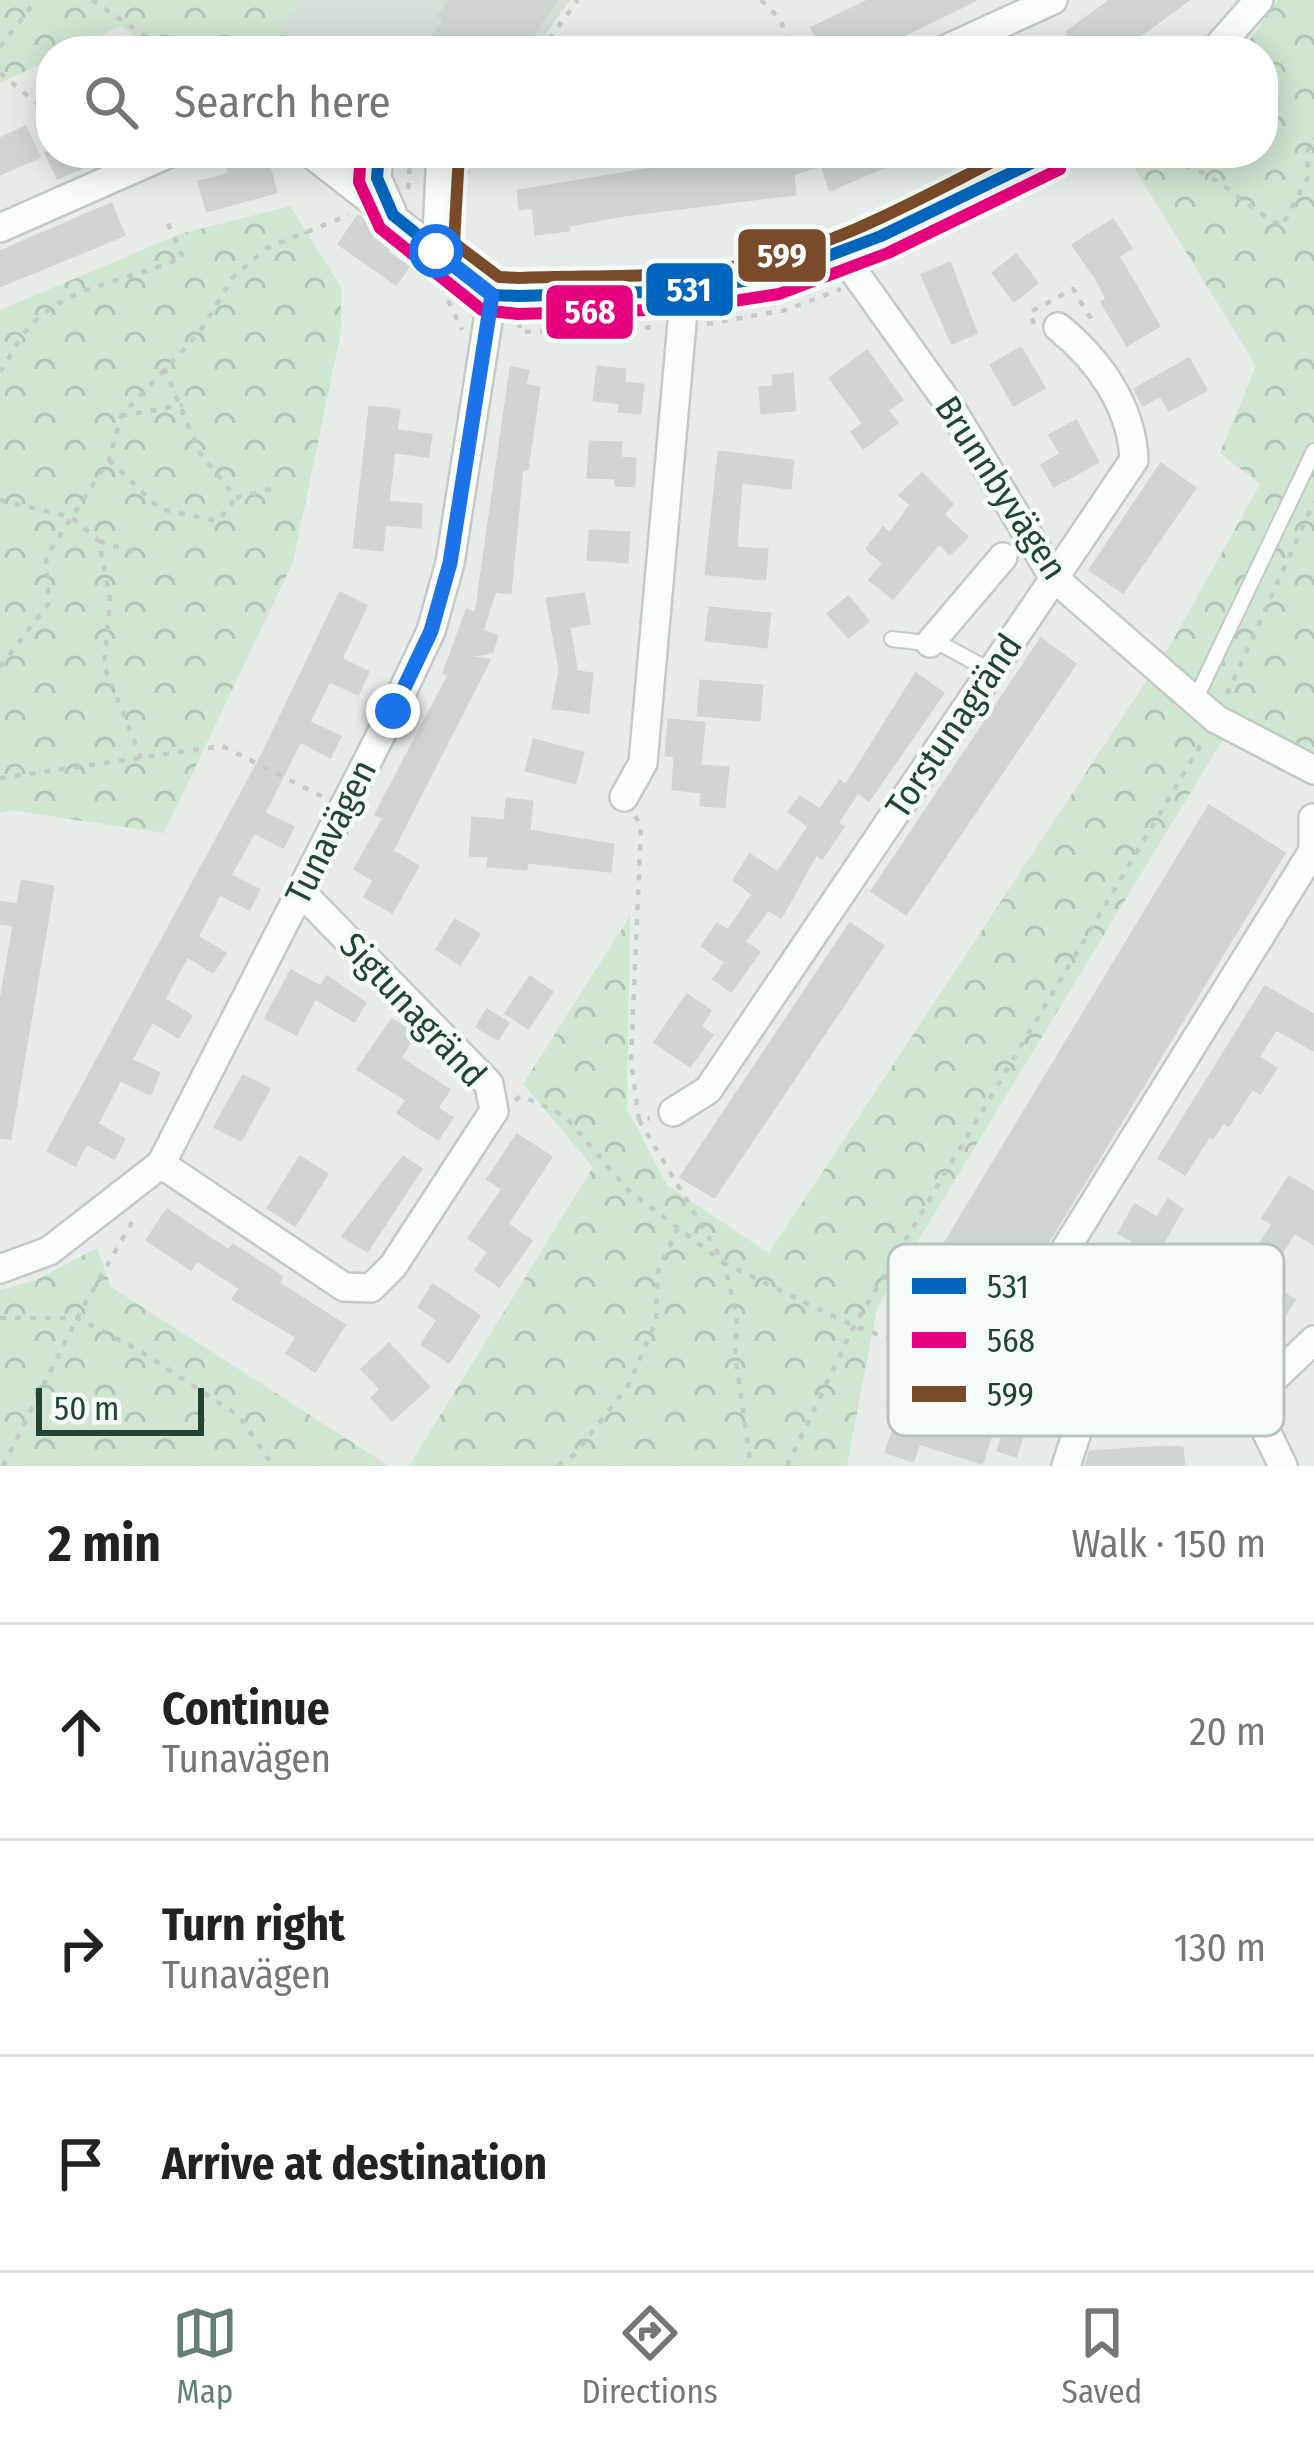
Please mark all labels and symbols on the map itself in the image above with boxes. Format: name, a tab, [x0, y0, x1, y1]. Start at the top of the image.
route start	[409, 224, 463, 278]
line badge: 599	[736, 227, 828, 284]
text: 599	[757, 236, 807, 276]
line badge: 531	[644, 261, 735, 318]
text: 531	[667, 270, 711, 310]
line badge: 568	[544, 283, 635, 341]
text: 568	[565, 292, 615, 332]
street label: Brunnbyvägen	[925, 388, 1077, 588]
street label: Torstunagränd	[876, 626, 1032, 826]
route end	[366, 684, 420, 738]
street label: Tunavägen	[276, 752, 386, 912]
street label: Sigtunagränd	[330, 924, 496, 1096]
legend	[888, 1244, 1284, 1436]
text: 531	[987, 1267, 1029, 1307]
text: 568	[987, 1321, 1035, 1361]
text: 599	[987, 1375, 1034, 1415]
scale bar	[36, 1382, 204, 1435]

